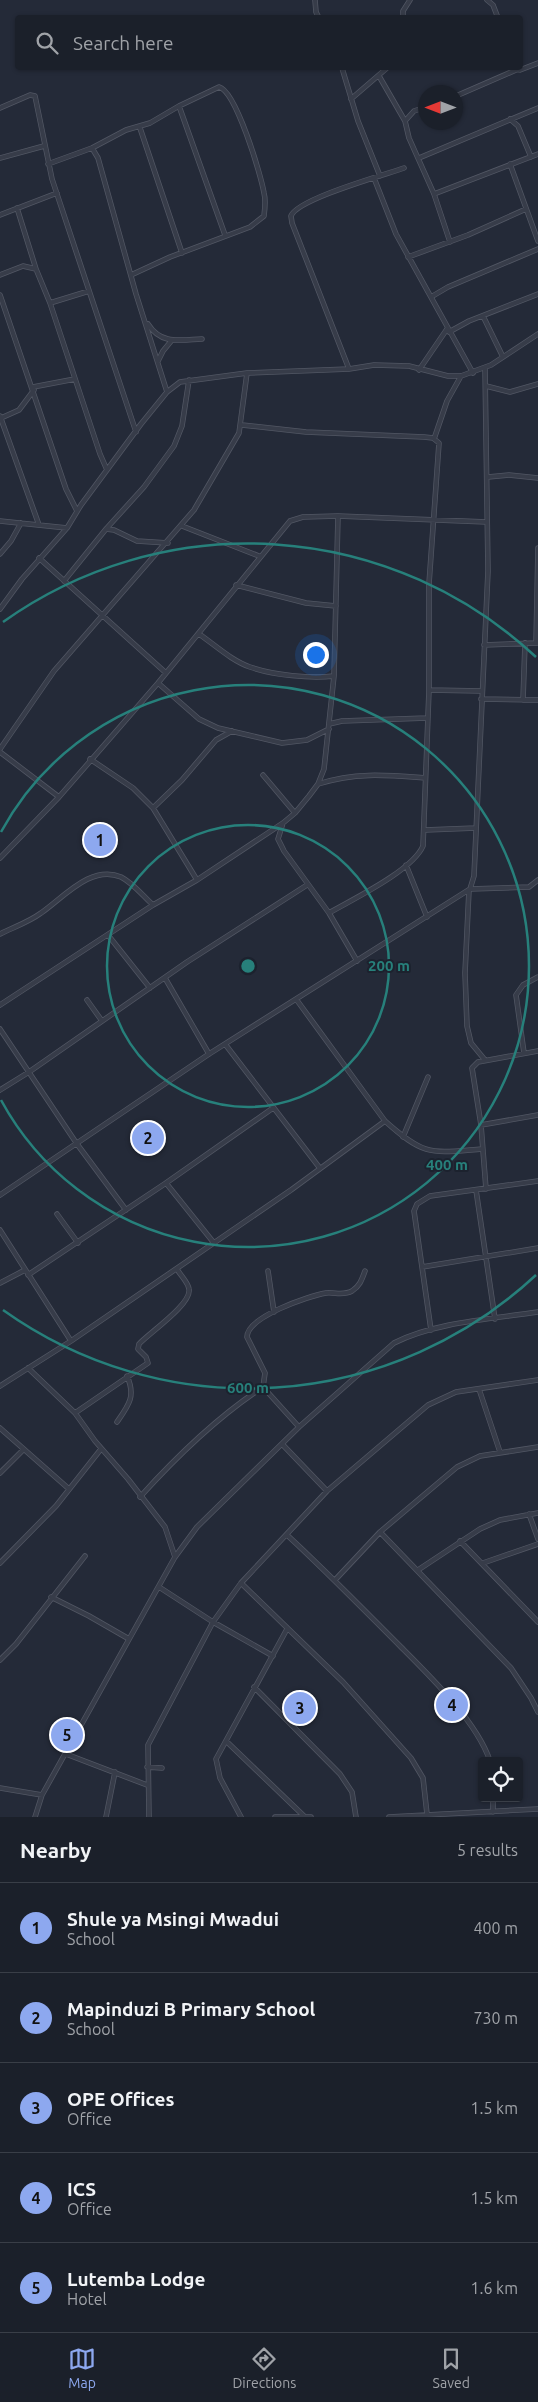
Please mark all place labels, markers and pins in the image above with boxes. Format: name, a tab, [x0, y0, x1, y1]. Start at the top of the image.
pin: 1	[84, 821, 116, 859]
centre of rings	[239, 957, 257, 975]
pin: 2	[132, 1119, 164, 1157]
pin: 4	[436, 1686, 468, 1724]
pin: 3	[284, 1689, 316, 1727]
pin: 5	[51, 1716, 83, 1754]

